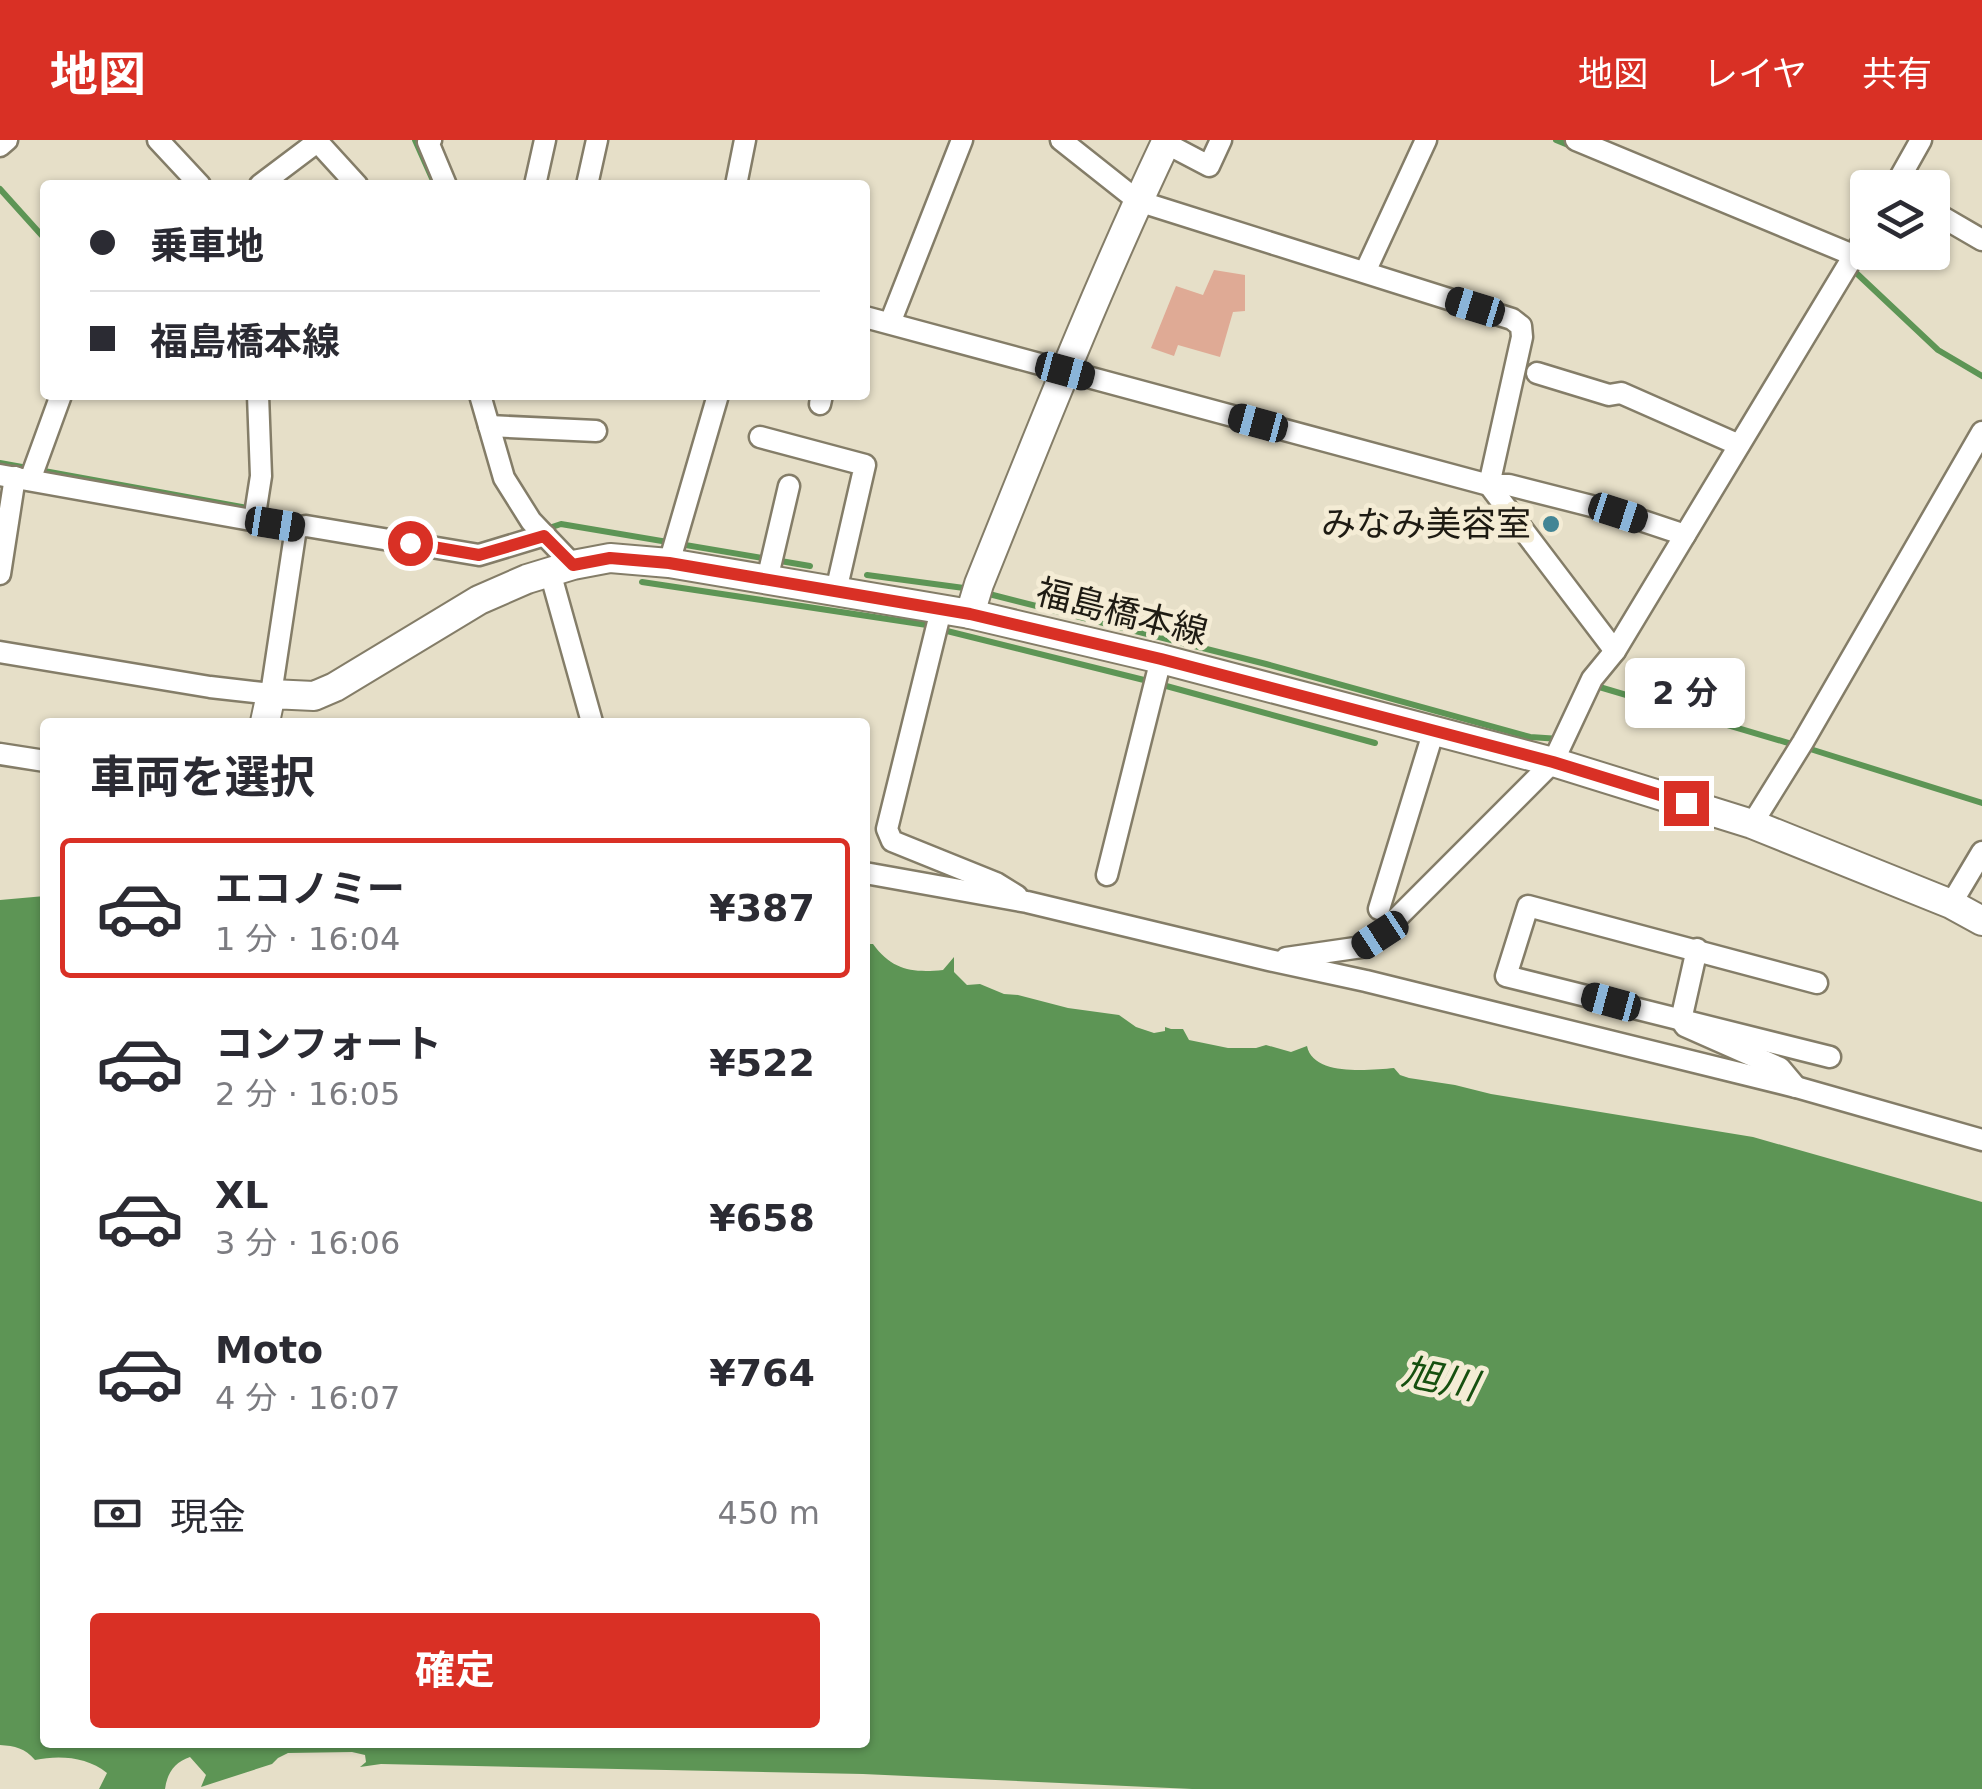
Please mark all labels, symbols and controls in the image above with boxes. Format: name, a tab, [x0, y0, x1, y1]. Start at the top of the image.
text: 地図	[50, 46, 146, 102]
text: 地図	[1578, 54, 1648, 94]
text: レイヤ	[1703, 54, 1807, 94]
text: 共有	[1862, 54, 1932, 94]
map controls	[1850, 170, 1950, 270]
button: layers	[1850, 170, 1950, 270]
text: 乗車地	[150, 224, 264, 268]
car	[1442, 284, 1508, 330]
text: 福島橋本線	[150, 320, 340, 364]
car	[1032, 349, 1098, 393]
car	[1225, 401, 1291, 445]
car	[1585, 489, 1651, 537]
car	[243, 504, 307, 544]
place label: みなみ美容室	[1321, 504, 1531, 544]
marker: みなみ美容室	[1540, 513, 1562, 535]
route start	[388, 521, 433, 566]
street label: 福島橋本線	[1032, 571, 1212, 653]
callout: 2 分	[1626, 658, 1746, 728]
text: 2 分	[1652, 674, 1718, 712]
text: 車両を選択	[90, 751, 315, 804]
route end	[1664, 781, 1709, 826]
icon: car	[95, 863, 185, 953]
text: エコノミー	[215, 867, 405, 911]
text: ¥387	[709, 886, 815, 930]
car	[1347, 906, 1413, 964]
text: 1 分 · 16:04	[215, 920, 400, 958]
car	[1578, 980, 1644, 1024]
icon: car	[95, 1018, 185, 1108]
text: コンフォート	[215, 1022, 442, 1066]
text: ¥522	[709, 1041, 815, 1085]
text: 2 分 · 16:05	[215, 1075, 400, 1113]
icon: car	[95, 1173, 185, 1263]
text: XL	[215, 1173, 269, 1217]
text: ¥658	[709, 1196, 815, 1240]
text: 3 分 · 16:06	[215, 1224, 400, 1262]
icon: car	[95, 1328, 185, 1418]
text: Moto	[215, 1328, 323, 1372]
water label: 旭川	[1398, 1350, 1486, 1409]
text: ¥764	[709, 1351, 815, 1395]
text: 4 分 · 16:07	[215, 1379, 400, 1417]
icon: cash	[90, 1486, 145, 1541]
text: 450 m	[718, 1494, 820, 1532]
text: 現金	[170, 1495, 246, 1539]
button: 確定	[90, 1613, 820, 1728]

